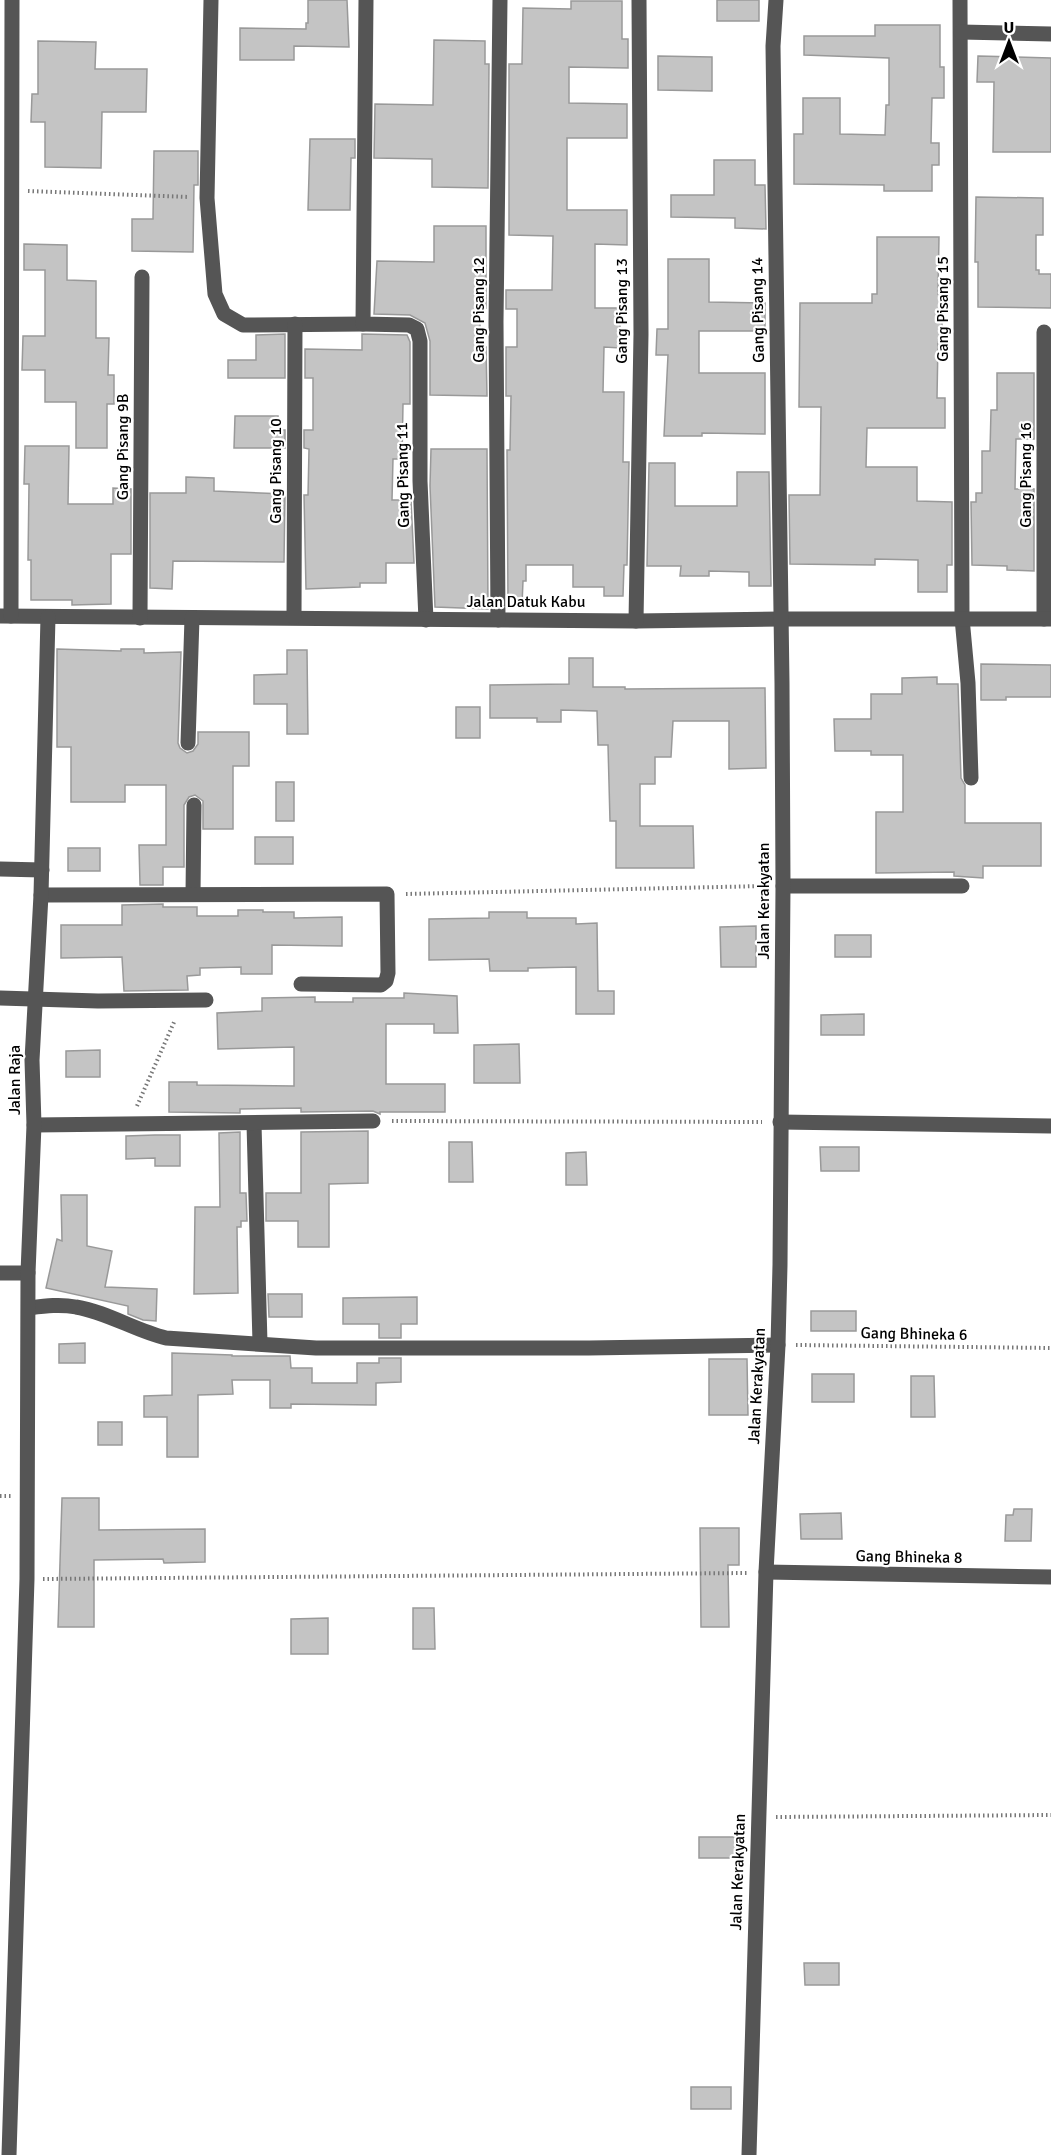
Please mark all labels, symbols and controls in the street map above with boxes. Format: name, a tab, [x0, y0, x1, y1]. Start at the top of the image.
north arrow	[979, 12, 1039, 72]
text: U	[1004, 18, 1014, 38]
street label: Gang Pisang 15	[933, 256, 953, 362]
street label: Gang Pisang 12	[469, 257, 489, 363]
street label: Gang Pisang 14	[747, 257, 769, 363]
street label: Gang Pisang 13	[612, 258, 632, 364]
street label: Gang Pisang 9B	[113, 394, 133, 500]
street label: Gang Pisang 10	[266, 418, 286, 524]
street label: Gang Pisang 11	[392, 422, 414, 528]
street label: Gang Pisang 16	[1016, 422, 1036, 528]
street label: Jalan Datuk Kabu	[467, 592, 585, 612]
street label: Jalan Kerakyatan	[754, 843, 774, 959]
street label: Jalan Raja	[5, 1045, 25, 1115]
street label: Gang Bhineka 6	[860, 1323, 968, 1345]
street label: Jalan Kerakyatan	[744, 1327, 770, 1445]
street label: Gang Bhineka 8	[855, 1546, 963, 1568]
street label: Jalan Kerakyatan	[726, 1813, 750, 1931]

